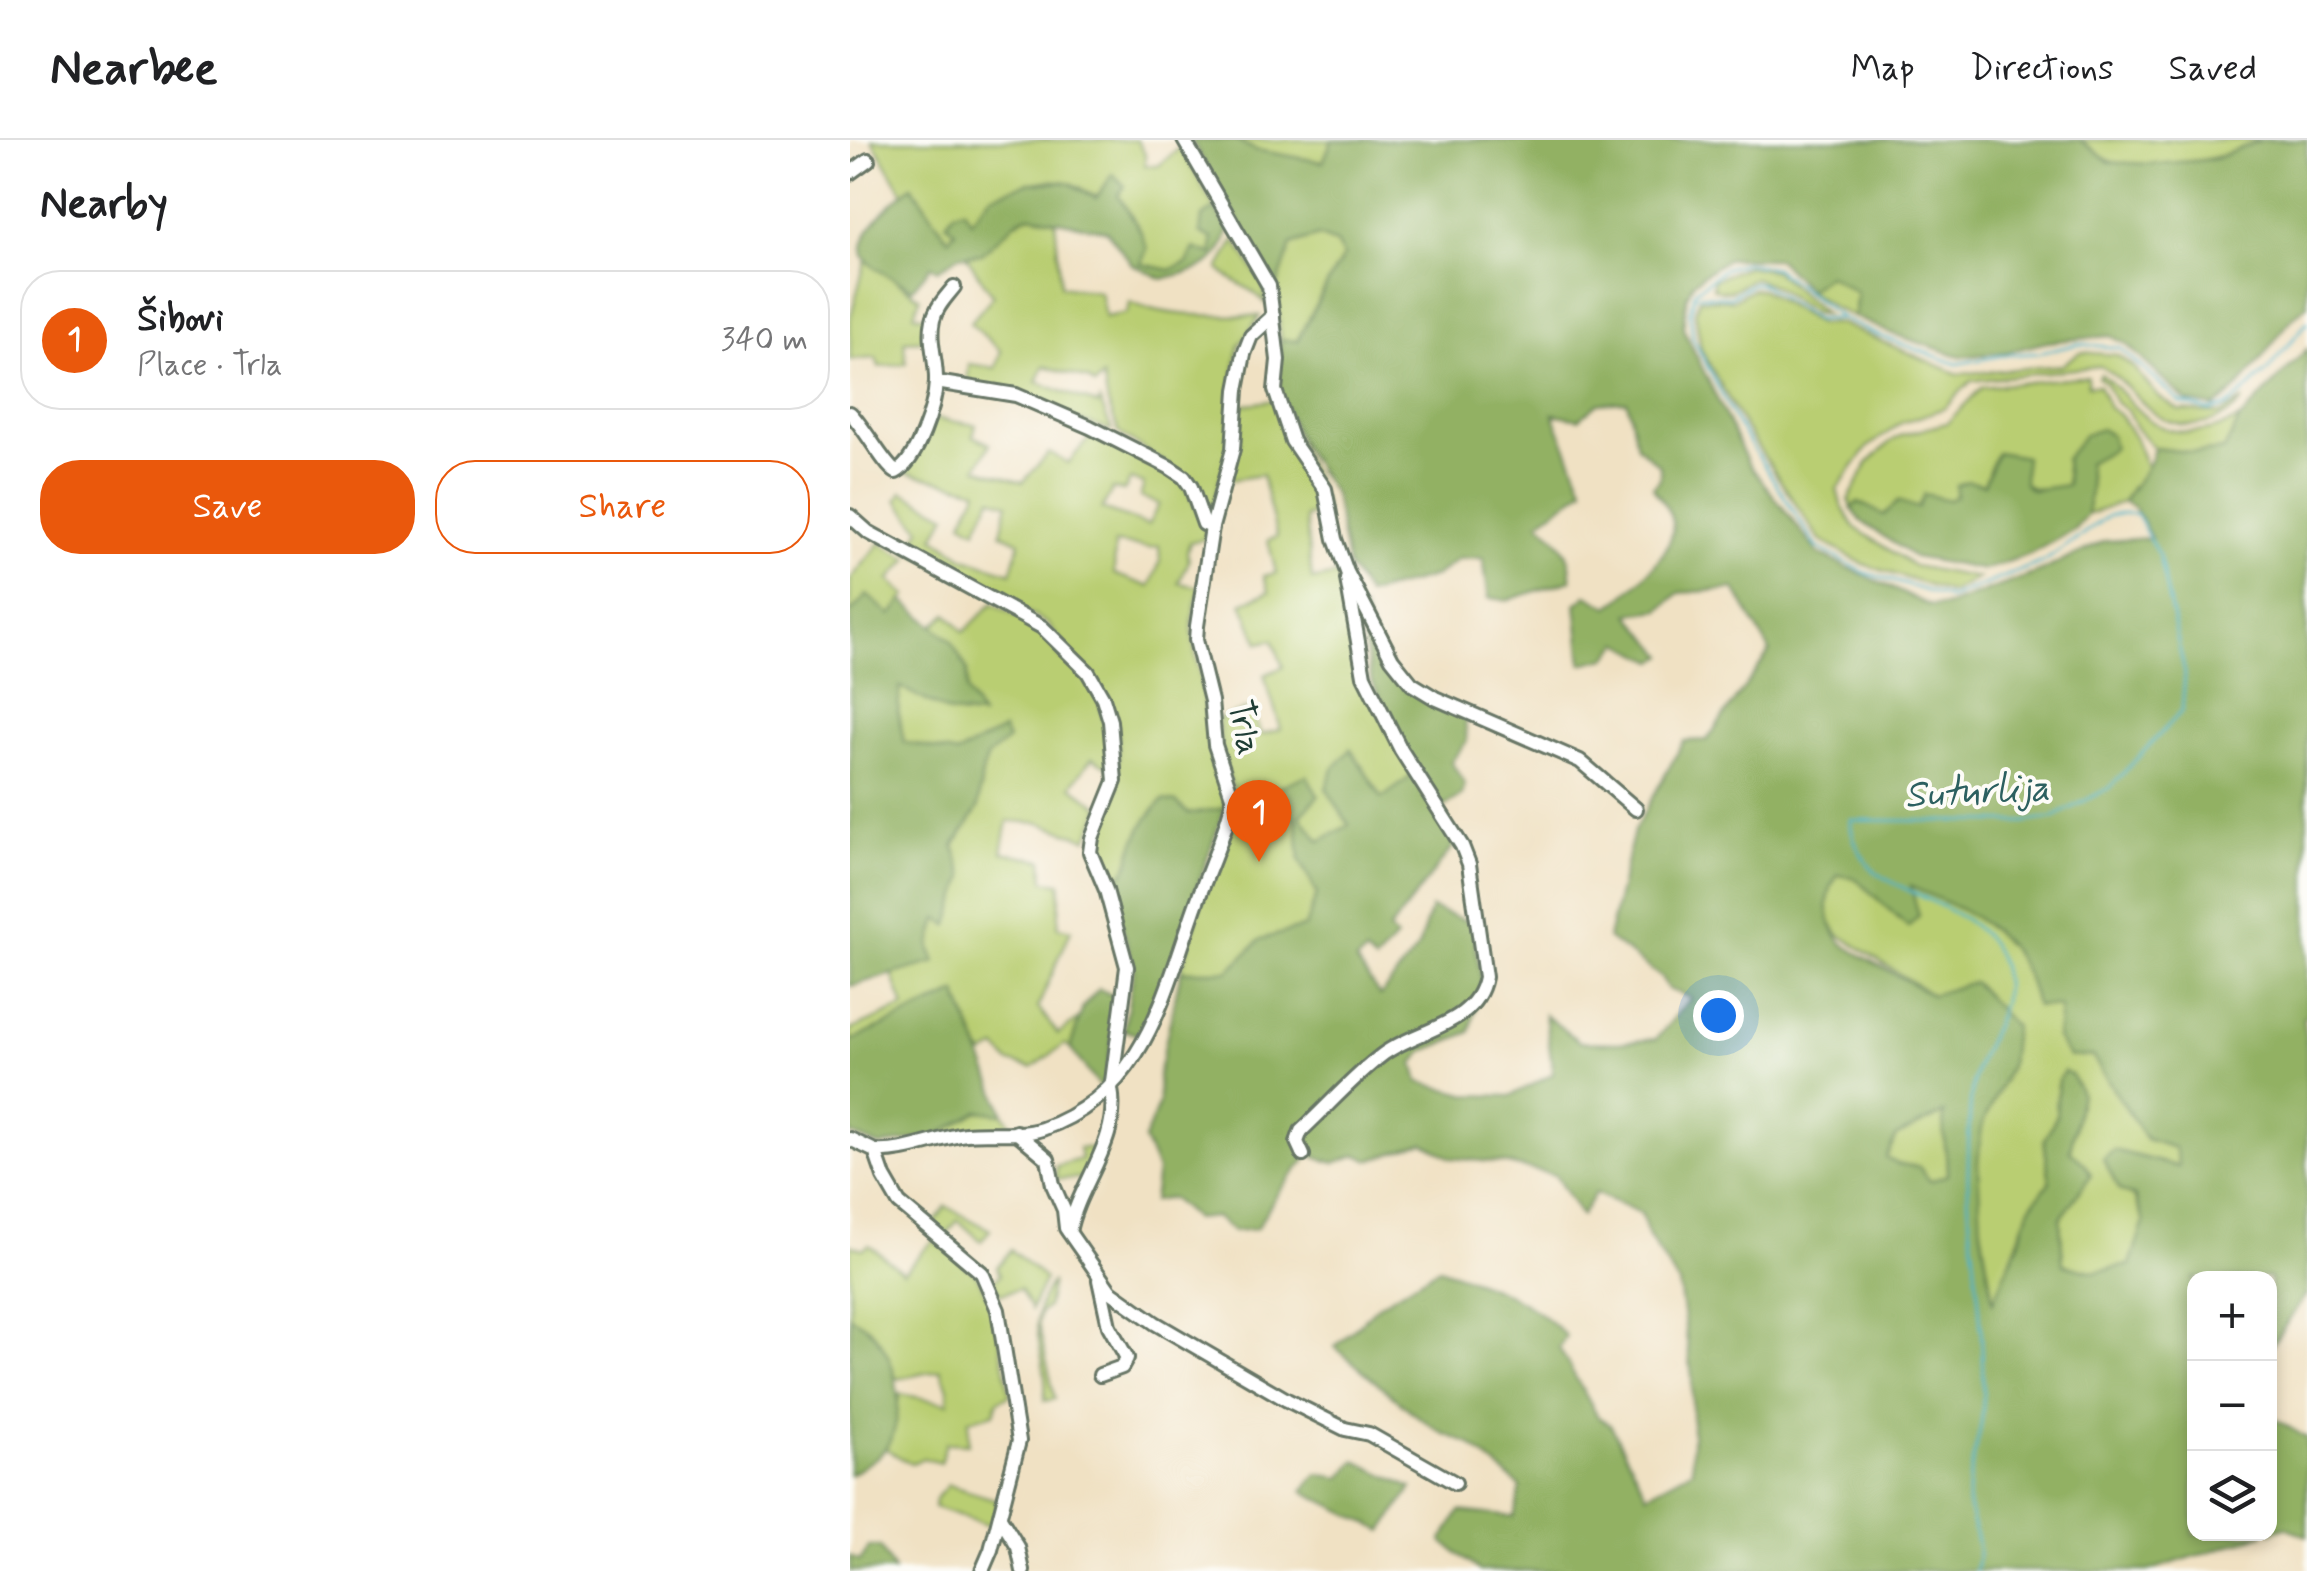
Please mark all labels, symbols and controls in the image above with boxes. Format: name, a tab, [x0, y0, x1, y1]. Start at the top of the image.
text: Nearbee	[50, 38, 218, 101]
text: Map	[1851, 46, 1915, 92]
text: Directions	[1970, 46, 2114, 92]
text: Saved	[2169, 46, 2257, 92]
text: Nearby	[40, 178, 168, 233]
text: Šibovi	[137, 295, 224, 344]
text: 1	[67, 319, 82, 361]
text: 340 m	[721, 319, 808, 361]
text: Place · Trla	[137, 344, 282, 386]
button: Save	[40, 460, 415, 554]
button: Share	[435, 460, 810, 554]
street label: Trla	[1216, 696, 1272, 759]
water label: Suturlija	[1903, 764, 2051, 821]
pin: 1	[1226, 780, 1292, 862]
your location	[1693, 990, 1744, 1041]
map controls	[2187, 1271, 2277, 1541]
button: +	[2187, 1271, 2277, 1361]
button: −	[2187, 1361, 2277, 1451]
button: layers	[2187, 1451, 2277, 1541]

